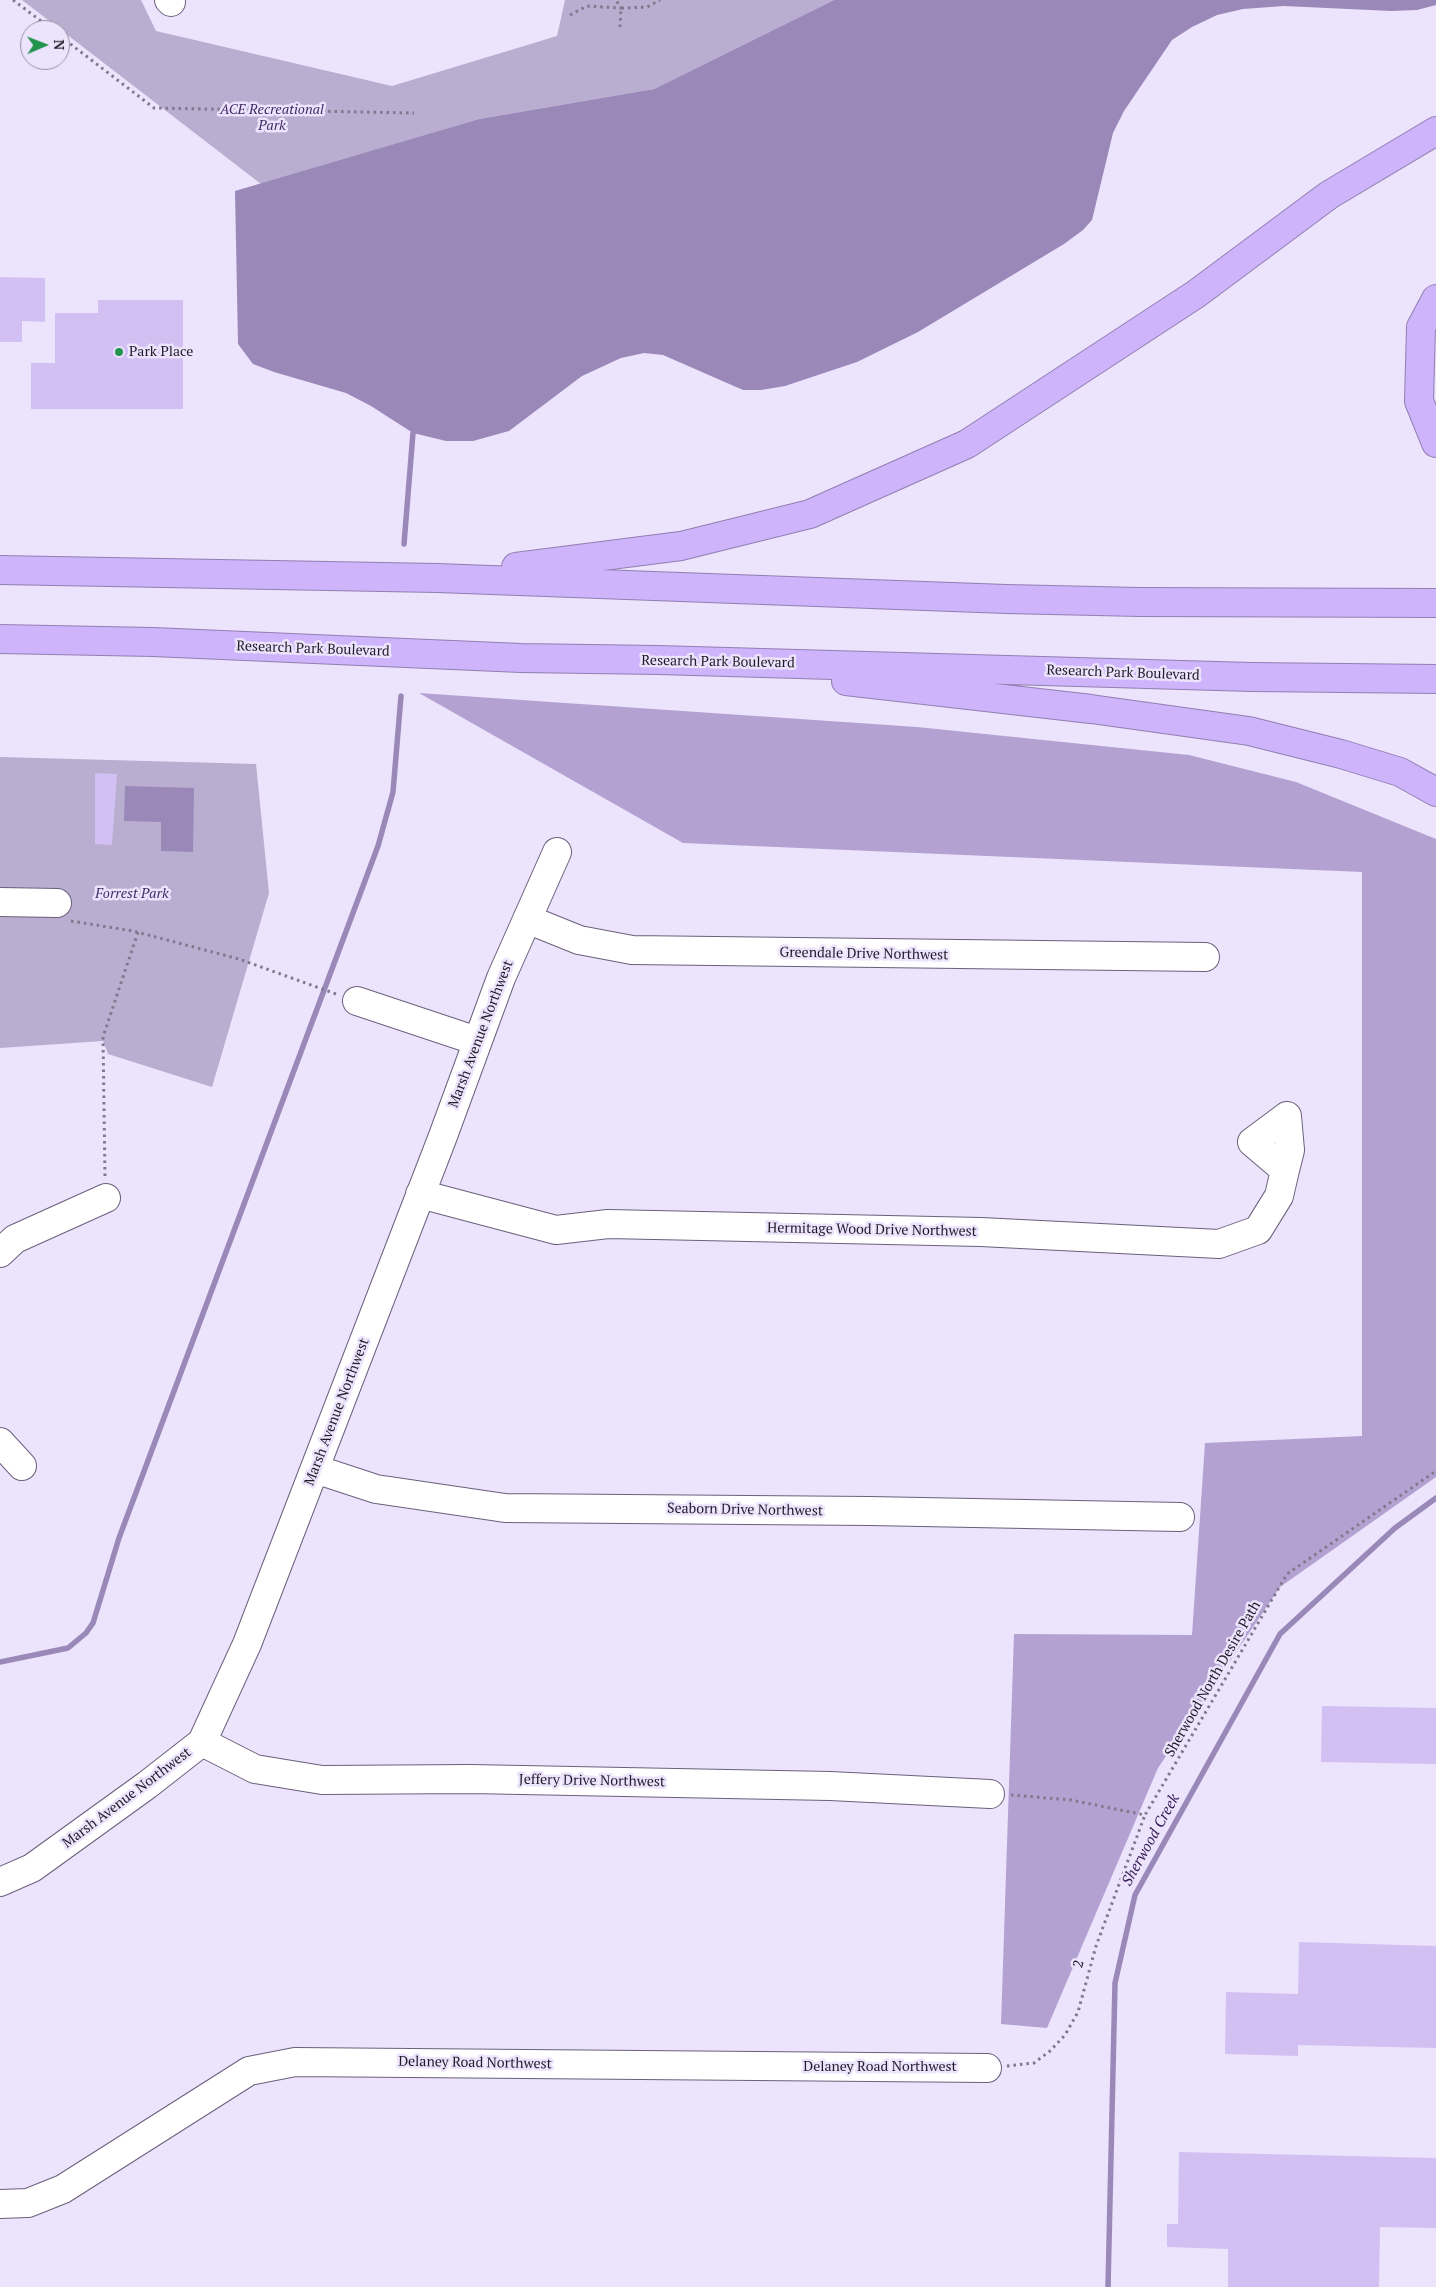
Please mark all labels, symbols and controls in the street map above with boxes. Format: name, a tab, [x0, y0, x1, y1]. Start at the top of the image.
north arrow	[20, 20, 70, 70]
text: N	[50, 39, 69, 50]
park label: ACE Recreational Park	[220, 102, 324, 134]
place label: Park Place	[129, 344, 193, 360]
marker: Park Place	[113, 346, 125, 358]
street label: Research Park Boulevard	[236, 638, 390, 660]
street label: Research Park Boulevard	[641, 652, 795, 672]
street label: Research Park Boulevard	[1046, 662, 1200, 684]
park label: Forrest Park	[95, 886, 169, 902]
street label: Greendale Drive Northwest	[779, 944, 949, 964]
street label: Marsh Avenue Northwest	[445, 958, 517, 1110]
street label: Hermitage Wood Drive Northwest	[767, 1220, 977, 1240]
street label: Marsh Avenue Northwest	[301, 1336, 373, 1488]
street label: Seaborn Drive Northwest	[667, 1500, 823, 1520]
street label: Sherwood North Desire Path	[1161, 1598, 1265, 1760]
street label: Marsh Avenue Northwest	[59, 1744, 195, 1852]
street label: Jeffery Drive Northwest	[519, 1771, 665, 1791]
water label: Sherwood Creek	[1118, 1791, 1184, 1889]
street label: 2	[1070, 1958, 1088, 1970]
street label: Delaney Road Northwest	[398, 2053, 552, 2073]
street label: Delaney Road Northwest	[803, 2059, 957, 2075]

